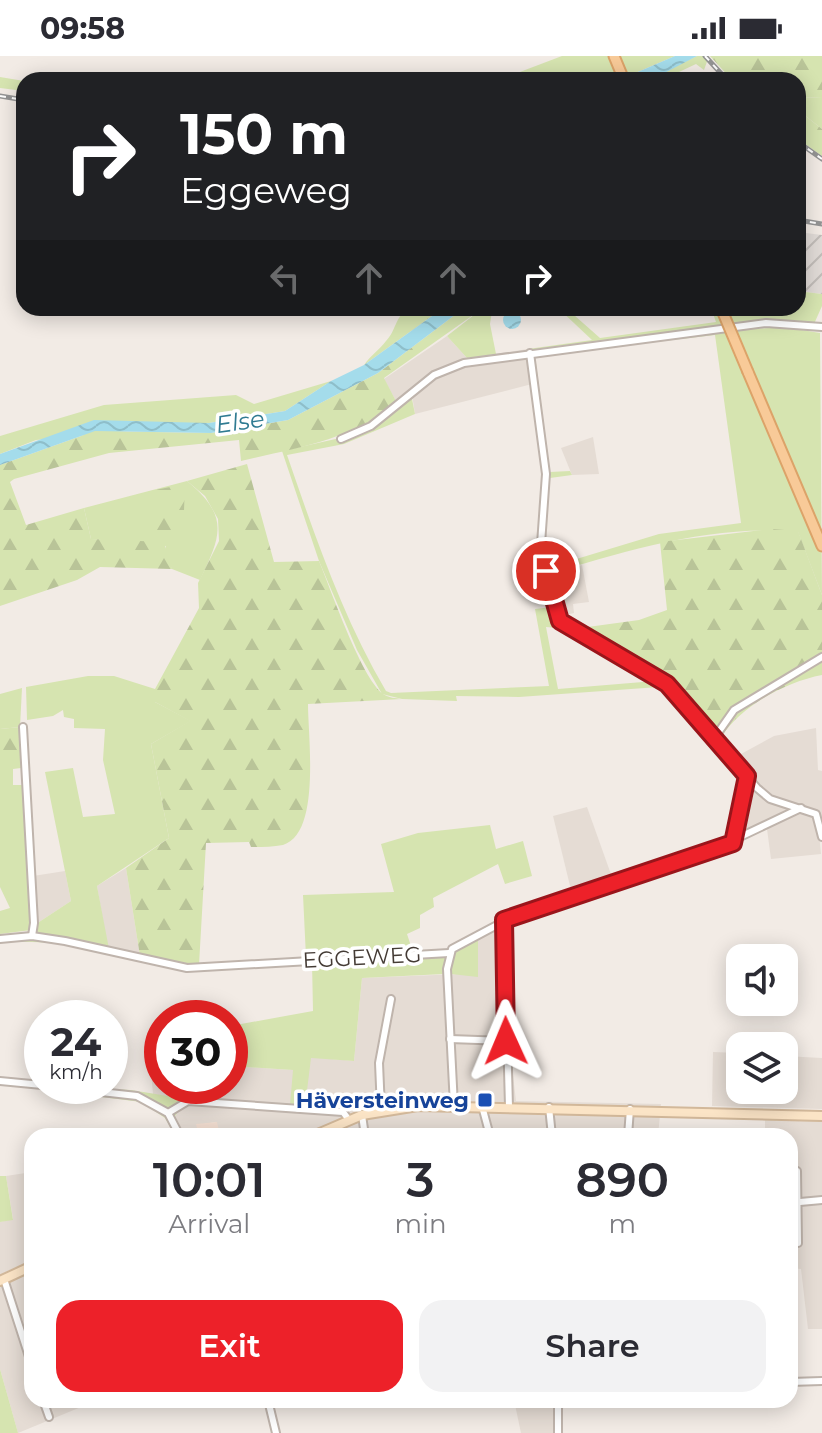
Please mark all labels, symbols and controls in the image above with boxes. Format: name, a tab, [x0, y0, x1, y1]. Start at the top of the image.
text: 09:58	[40, 10, 125, 47]
text: 150 m	[180, 100, 348, 168]
icon: right	[48, 104, 152, 208]
text: Eggeweg	[180, 168, 352, 212]
icon: left	[263, 256, 307, 300]
icon: ahead	[347, 256, 391, 300]
icon: ahead	[431, 256, 475, 300]
icon: right	[515, 256, 559, 300]
water label: Else	[214, 404, 266, 439]
pin	[512, 537, 580, 605]
icon: arrive	[524, 549, 568, 593]
street label: EGGEWEG	[302, 941, 422, 974]
map controls	[726, 944, 798, 1104]
button: sound	[726, 944, 798, 1016]
position arrow	[464, 999, 548, 1083]
speed limit sign: 30	[144, 1000, 248, 1104]
text: 24	[51, 1017, 101, 1066]
button: layers	[726, 1032, 798, 1104]
text: km/h	[49, 1060, 103, 1084]
place label: Häversteinweg	[296, 1087, 469, 1114]
marker: Häversteinweg	[476, 1091, 494, 1109]
text: 10:01	[153, 1151, 266, 1209]
text: 3	[407, 1151, 435, 1209]
text: 890	[575, 1151, 669, 1209]
text: Arrival	[168, 1208, 250, 1240]
text: min	[394, 1208, 447, 1240]
text: m	[608, 1208, 636, 1240]
button: Exit	[56, 1300, 403, 1392]
button: Share	[419, 1300, 766, 1392]

